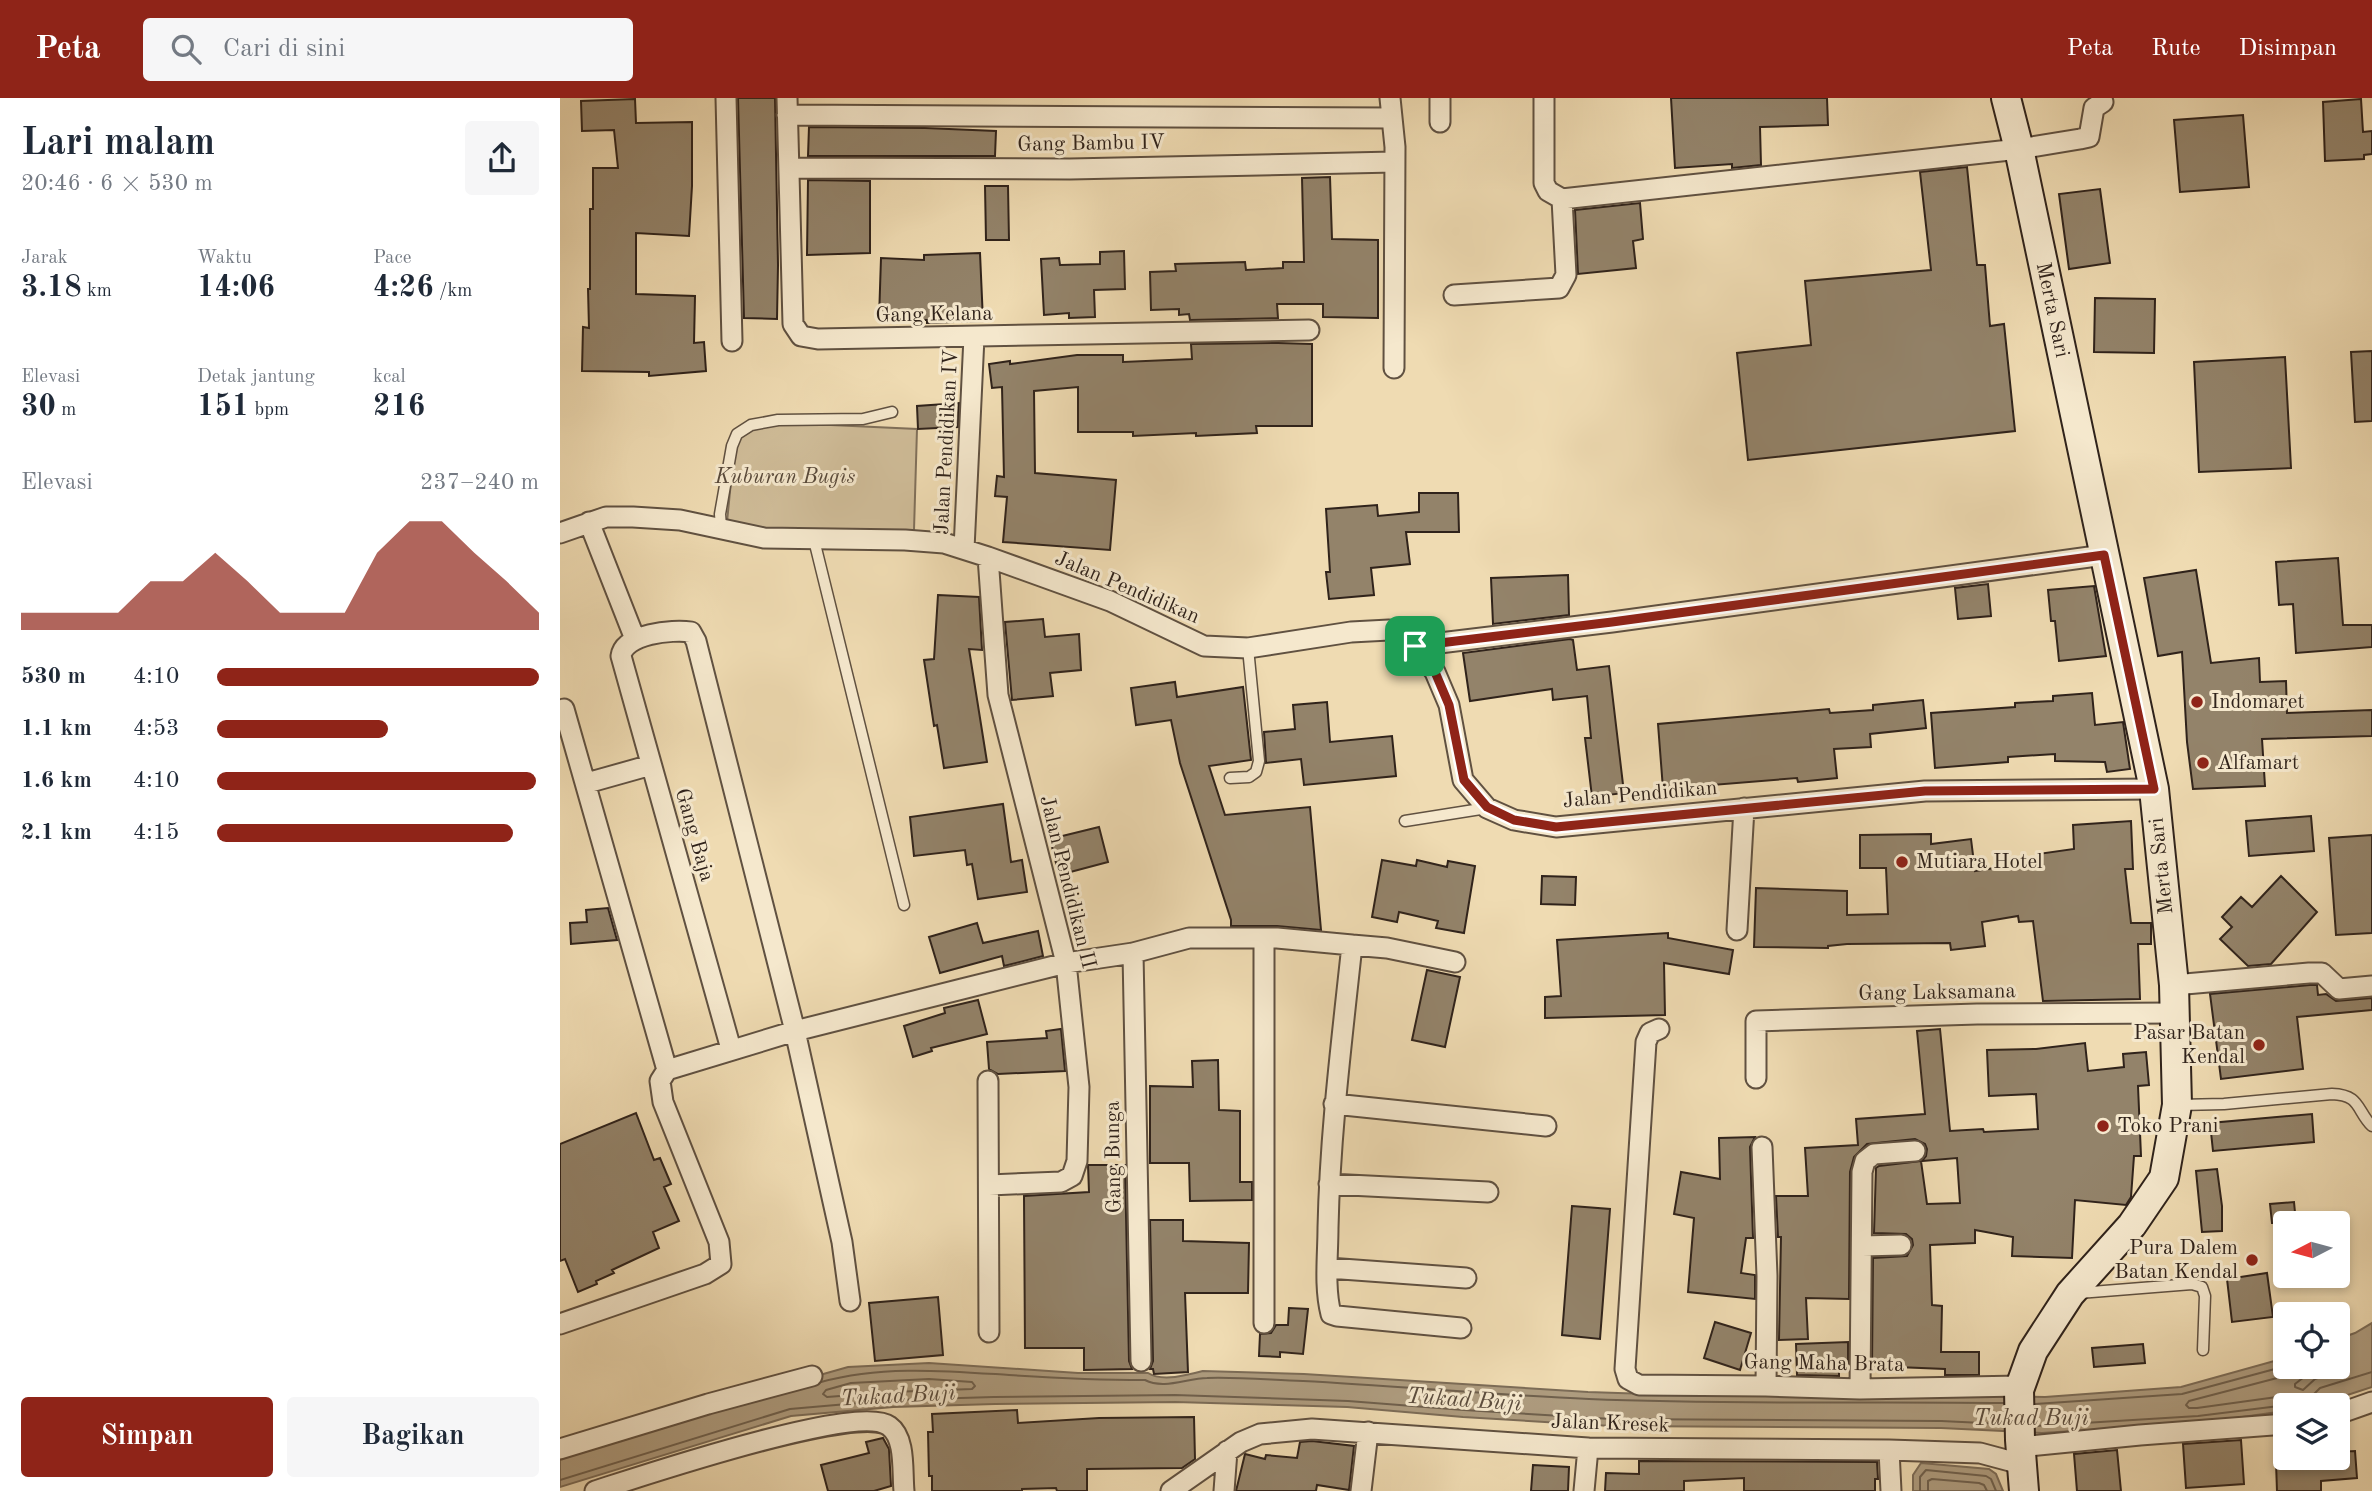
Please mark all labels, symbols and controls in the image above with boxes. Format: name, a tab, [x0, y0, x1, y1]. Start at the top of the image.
search box	[143, 18, 633, 81]
icon: search	[167, 30, 205, 68]
text: Peta	[35, 33, 101, 66]
text: Cari di sini	[223, 36, 345, 62]
text: Peta	[2067, 37, 2113, 61]
text: Rute	[2151, 37, 2201, 61]
text: Disimpan	[2239, 37, 2337, 61]
button: share	[465, 121, 539, 195]
text: Lari malam	[21, 125, 215, 163]
street label: Gang Bambu IV	[1017, 132, 1165, 156]
text: 20:46 · 6 × 530 m	[21, 172, 213, 195]
text: Jarak	[21, 249, 68, 268]
text: Waktu	[197, 249, 252, 268]
text: Pace	[373, 249, 412, 268]
street label: Merta Sari	[2032, 260, 2072, 360]
text: 3.18	[21, 273, 82, 303]
text: 14:06	[197, 273, 275, 303]
text: 4:26	[373, 273, 434, 303]
text: km	[82, 282, 112, 301]
text: /km	[434, 282, 472, 301]
street label: Gang Kelana	[875, 303, 993, 327]
street label: Jalan Pendidikan IV	[932, 349, 962, 535]
text: Elevasi	[21, 368, 80, 387]
text: Detak jantung	[197, 368, 315, 387]
text: kcal	[373, 368, 406, 387]
text: 30	[21, 392, 56, 422]
text: 151	[197, 392, 249, 422]
text: 216	[373, 392, 425, 422]
text: m	[56, 401, 76, 420]
text: bpm	[249, 401, 289, 420]
park label: Kuburan Bugis	[714, 467, 855, 488]
text: Elevasi	[21, 471, 93, 494]
text: 237–240 m	[420, 471, 539, 494]
street label: Jalan Pendidikan	[1052, 548, 1202, 628]
pin	[1385, 616, 1445, 676]
icon: arrive	[1396, 627, 1434, 665]
text: 530 m	[21, 665, 86, 688]
text: 4:10	[133, 665, 179, 688]
place label: Indomaret	[2211, 692, 2305, 713]
marker: Indomaret	[2189, 694, 2205, 710]
text: 1.1 km	[21, 717, 92, 740]
text: 4:53	[133, 717, 179, 740]
place label: Alfamart	[2217, 753, 2299, 774]
marker: Alfamart	[2195, 755, 2211, 771]
text: 1.6 km	[21, 769, 92, 792]
text: 4:10	[133, 769, 179, 792]
street label: Jalan Pendidikan	[1562, 778, 1718, 812]
street label: Gang Baja	[671, 786, 717, 884]
street label: Jalan Pendidikan II	[1035, 793, 1099, 971]
street label: Merta Sari	[2146, 817, 2178, 915]
text: 2.1 km	[21, 821, 92, 844]
text: 4:15	[133, 821, 179, 844]
place label: Mutiara Hotel	[1916, 852, 2043, 873]
marker: Mutiara Hotel	[1894, 854, 1910, 870]
street label: Gang Laksamana	[1858, 981, 2016, 1005]
place label: Pasar Batan Kendal	[2133, 1023, 2245, 1068]
marker: Pasar Batan Kendal	[2251, 1037, 2267, 1053]
street label: Gang Bunga	[1103, 1100, 1125, 1214]
place label: Toko Prani	[2117, 1116, 2218, 1137]
marker: Toko Prani	[2095, 1118, 2111, 1134]
north arrow	[2273, 1211, 2350, 1288]
map controls	[2273, 1211, 2350, 1470]
place label: Pura Dalem Batan Kendal	[2114, 1238, 2238, 1283]
marker: Pura Dalem Batan Kendal	[2244, 1252, 2260, 1268]
button: locate	[2273, 1302, 2350, 1379]
street label: Gang Maha Brata	[1743, 1352, 1905, 1376]
water label: Tukad Buji	[840, 1381, 957, 1412]
water label: Tukad Buji	[1406, 1385, 1523, 1417]
button: layers	[2273, 1393, 2350, 1470]
button: Simpan	[21, 1397, 273, 1477]
button: Bagikan	[287, 1397, 539, 1477]
water label: Tukad Buji	[1973, 1407, 2089, 1431]
street label: Jalan Kresek	[1550, 1411, 1670, 1437]

